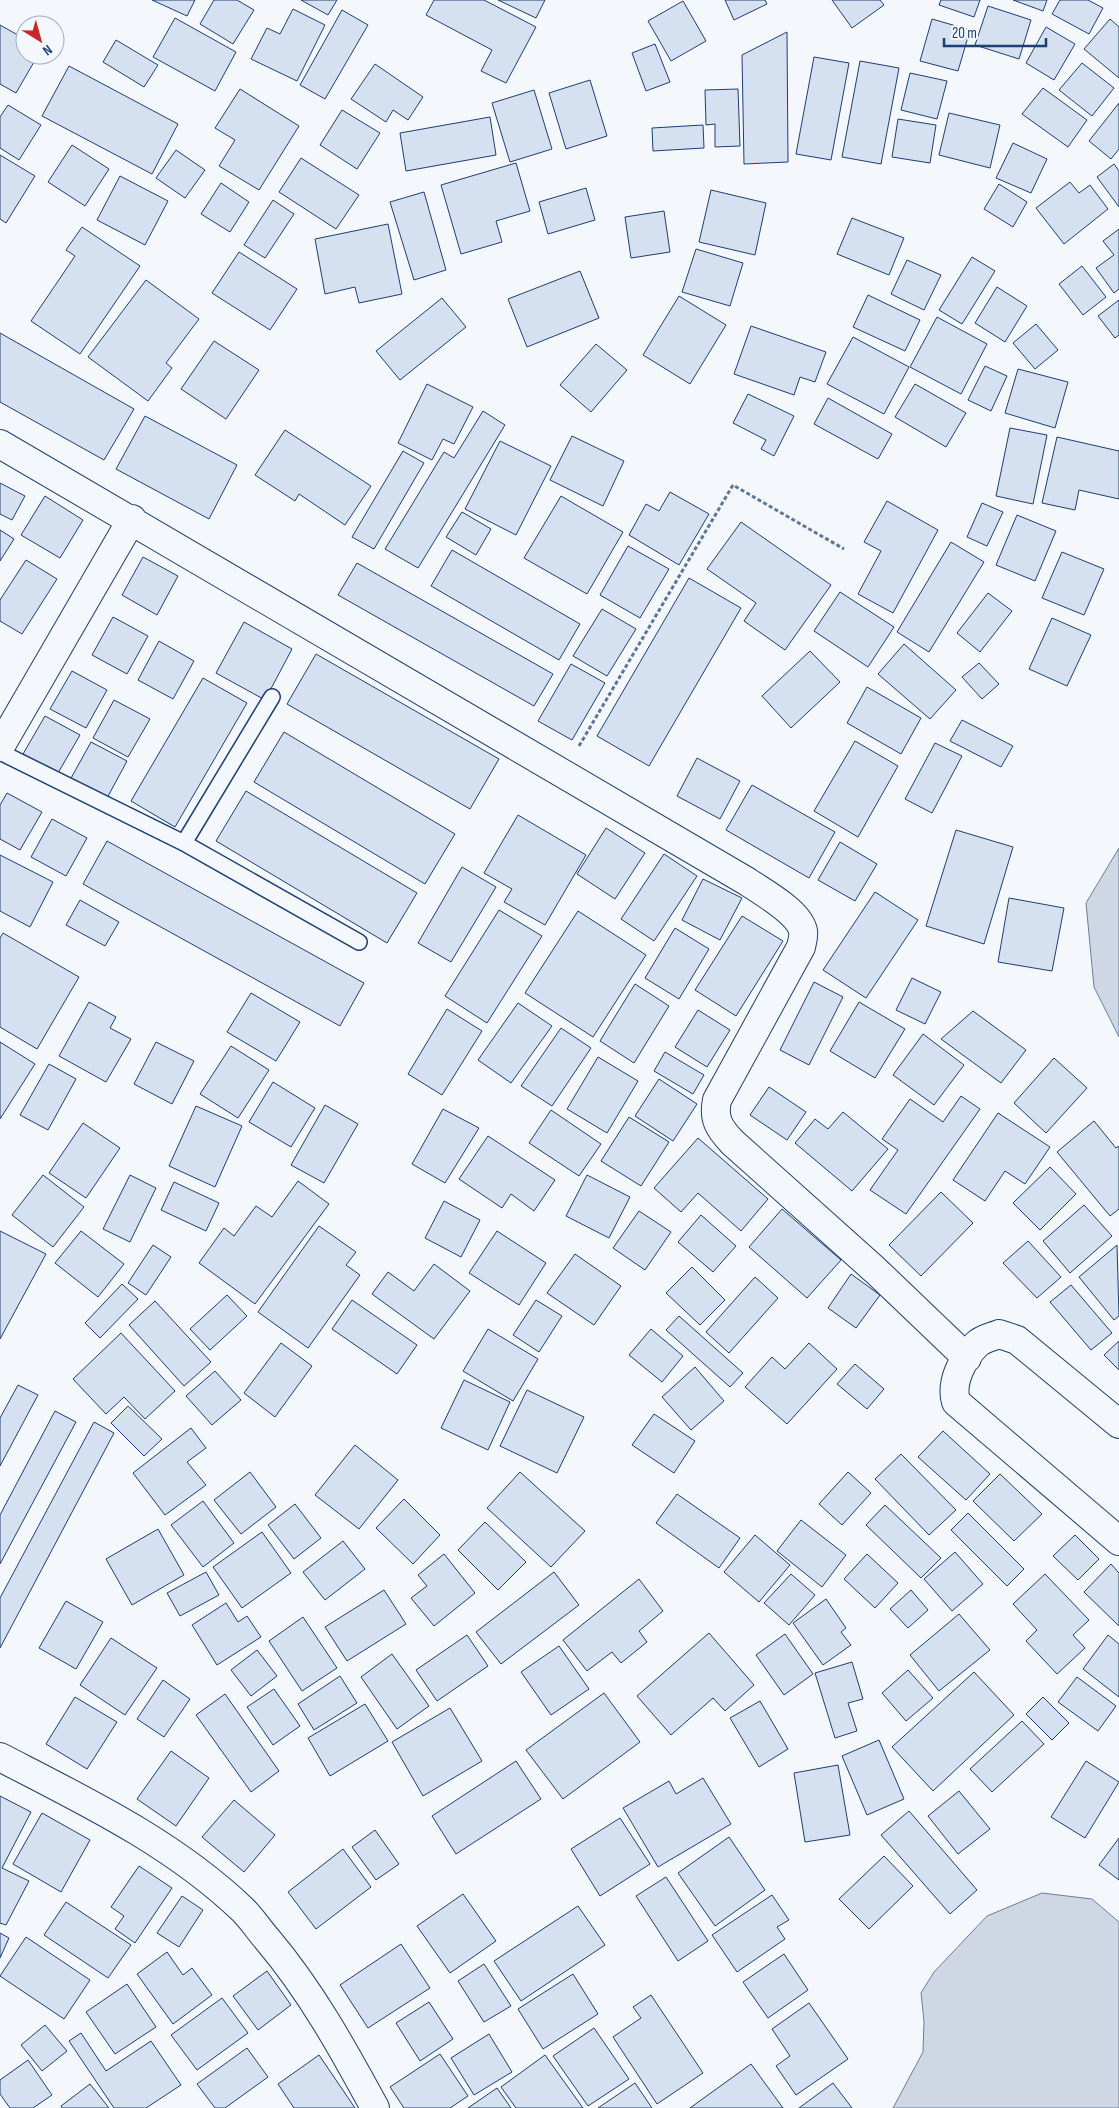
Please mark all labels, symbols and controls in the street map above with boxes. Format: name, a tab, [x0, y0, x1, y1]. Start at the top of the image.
north arrow	[15, 15, 65, 65]
scale bar	[944, 15, 1046, 47]
text: 20 m	[952, 24, 977, 43]
text: N	[39, 41, 56, 59]

